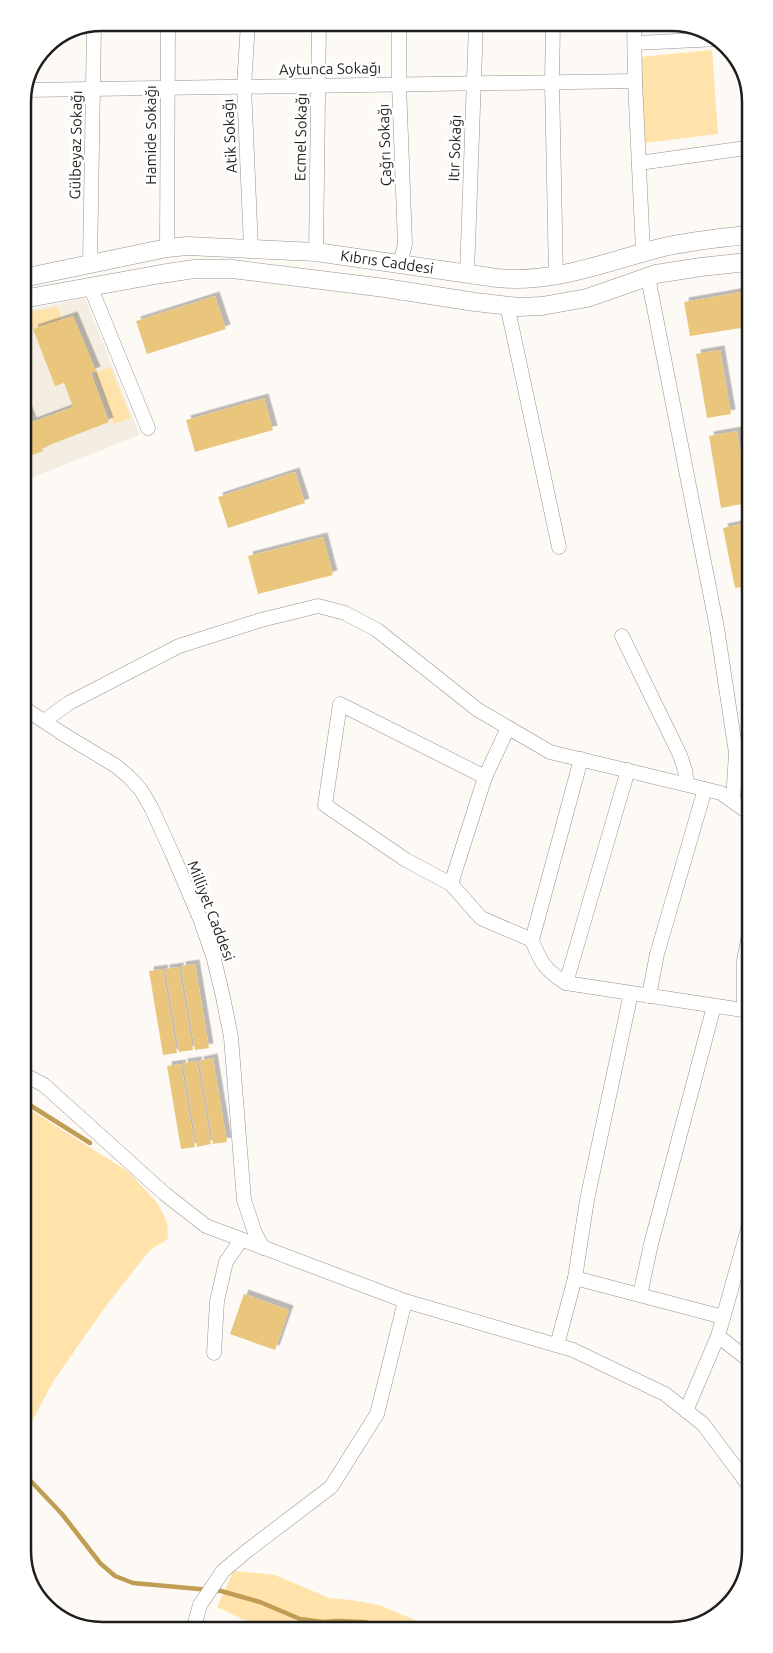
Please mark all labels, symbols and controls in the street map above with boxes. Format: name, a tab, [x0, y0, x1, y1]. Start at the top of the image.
street label: Aytunca Sokağı	[279, 59, 381, 78]
street label: Hamide Sokağı	[142, 85, 159, 185]
street label: Gülbeyaz Sokağı	[66, 90, 85, 200]
street label: Ecmel Sokağı	[291, 93, 310, 181]
street label: Atik Sokağı	[219, 98, 240, 174]
street label: Çağrı Sokağı	[375, 103, 394, 187]
street label: Itır Sokağı	[445, 114, 464, 182]
street label: Kıbrıs Caddesi	[339, 247, 435, 277]
street label: Milliyet Caddesi	[185, 858, 238, 963]

